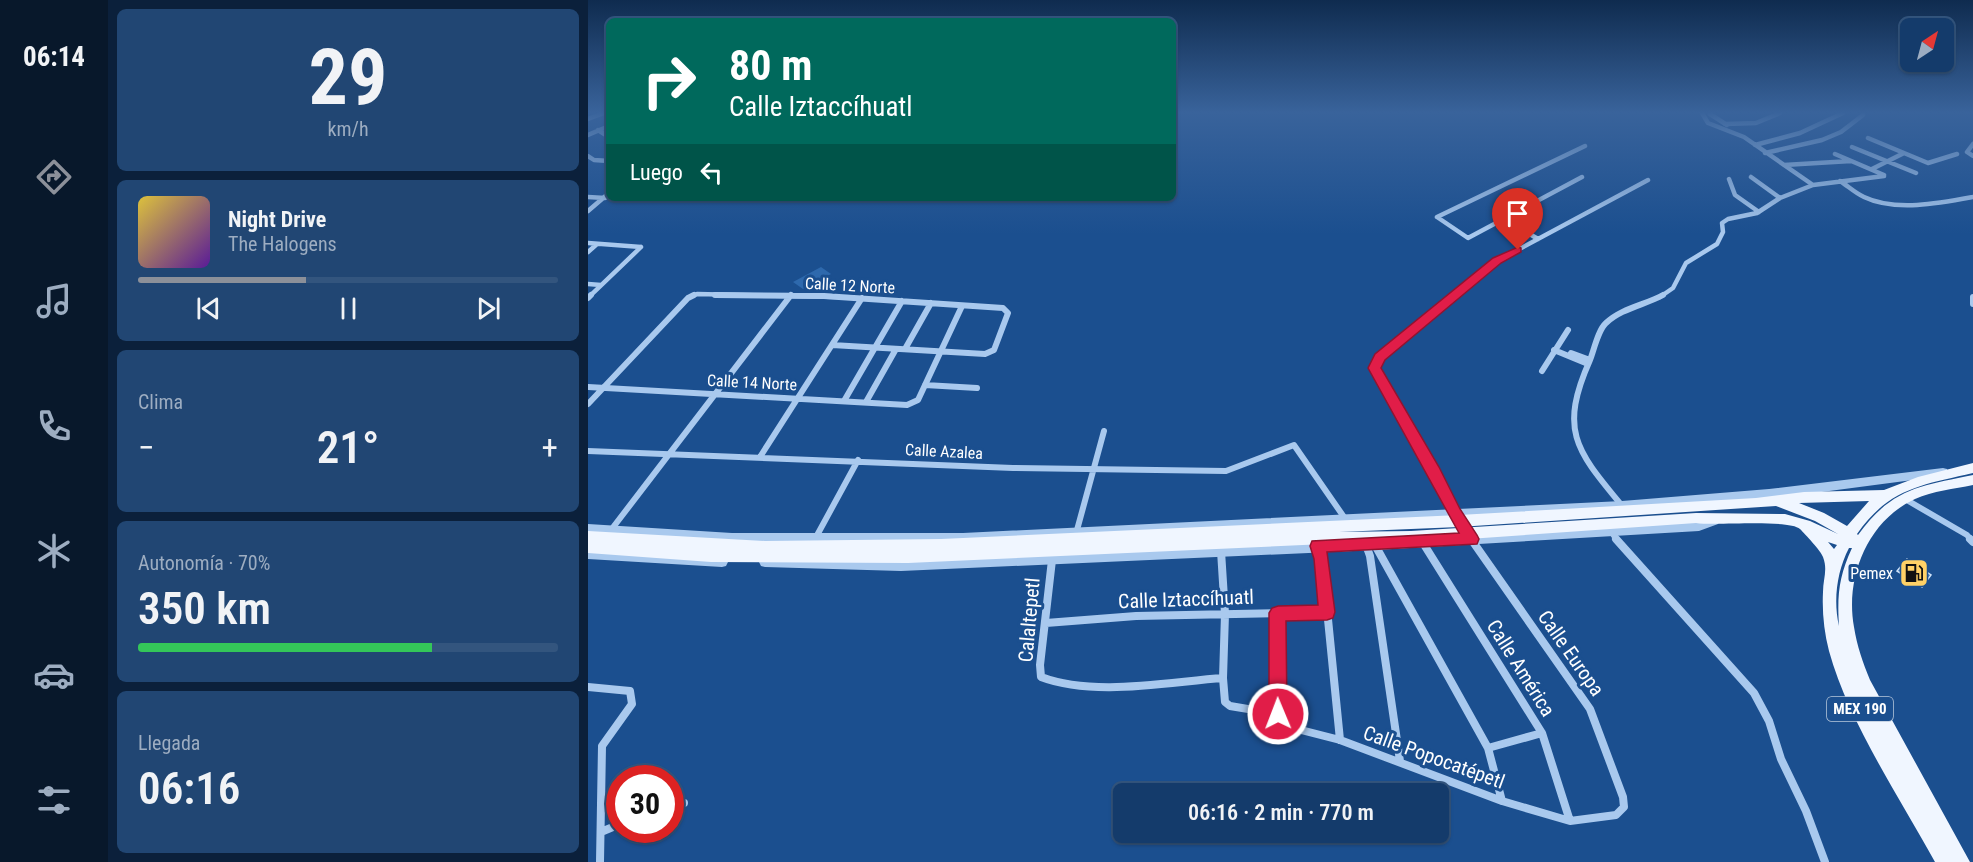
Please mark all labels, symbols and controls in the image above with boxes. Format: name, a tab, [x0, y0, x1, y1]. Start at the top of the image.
north arrow	[1900, 18, 1954, 72]
map controls	[1900, 18, 1954, 72]
text: 29	[309, 32, 387, 123]
text: 06:14	[23, 41, 85, 73]
text: 80 m	[729, 41, 812, 90]
icon: right	[630, 42, 708, 120]
text: Calle Iztaccíhuatl	[729, 91, 913, 123]
text: km/h	[327, 117, 369, 141]
icon: directions	[33, 156, 75, 198]
icon: left	[695, 156, 728, 189]
text: Luego	[630, 160, 683, 185]
pin	[1492, 188, 1543, 250]
icon: arrive	[1501, 197, 1534, 230]
text: Night Drive	[228, 207, 326, 232]
text: The Halogens	[228, 232, 337, 256]
street label: Calle 12 Norte	[804, 274, 895, 297]
icon: music	[33, 280, 75, 322]
icon: previous	[192, 292, 225, 325]
icon: pause	[332, 292, 365, 325]
icon: next	[472, 292, 505, 325]
street label: Calle 14 Norte	[706, 371, 797, 394]
text: Clima	[138, 390, 183, 414]
icon: phone	[33, 405, 75, 447]
text: 21°	[317, 421, 379, 474]
text: −	[138, 428, 155, 467]
text: +	[542, 428, 558, 467]
street label: Calle Azalea	[904, 440, 983, 463]
icon: climate	[33, 530, 75, 572]
text: Autonomía · 70%	[138, 551, 270, 575]
fuel station icon: Pemex	[1898, 557, 1930, 589]
place label: Pemex	[1850, 564, 1893, 583]
street label: Calaltepetl	[1013, 577, 1045, 663]
text: 350 km	[138, 582, 271, 635]
street label: Calle Iztaccíhuatl	[1118, 585, 1254, 613]
street label: Calle Europa	[1533, 606, 1609, 700]
street label: Calle América	[1482, 615, 1560, 721]
icon: car	[33, 654, 75, 696]
position arrow	[1246, 682, 1310, 746]
road number: MEX 190	[1827, 697, 1893, 721]
street label: Calle Popocatépetl	[1360, 720, 1508, 794]
text: Llegada	[138, 731, 200, 755]
text: 06:16	[138, 762, 240, 815]
speed limit sign: 30	[606, 765, 684, 843]
icon: filters	[33, 779, 75, 821]
text: 06:16 · 2 min · 770 m	[1188, 800, 1374, 825]

